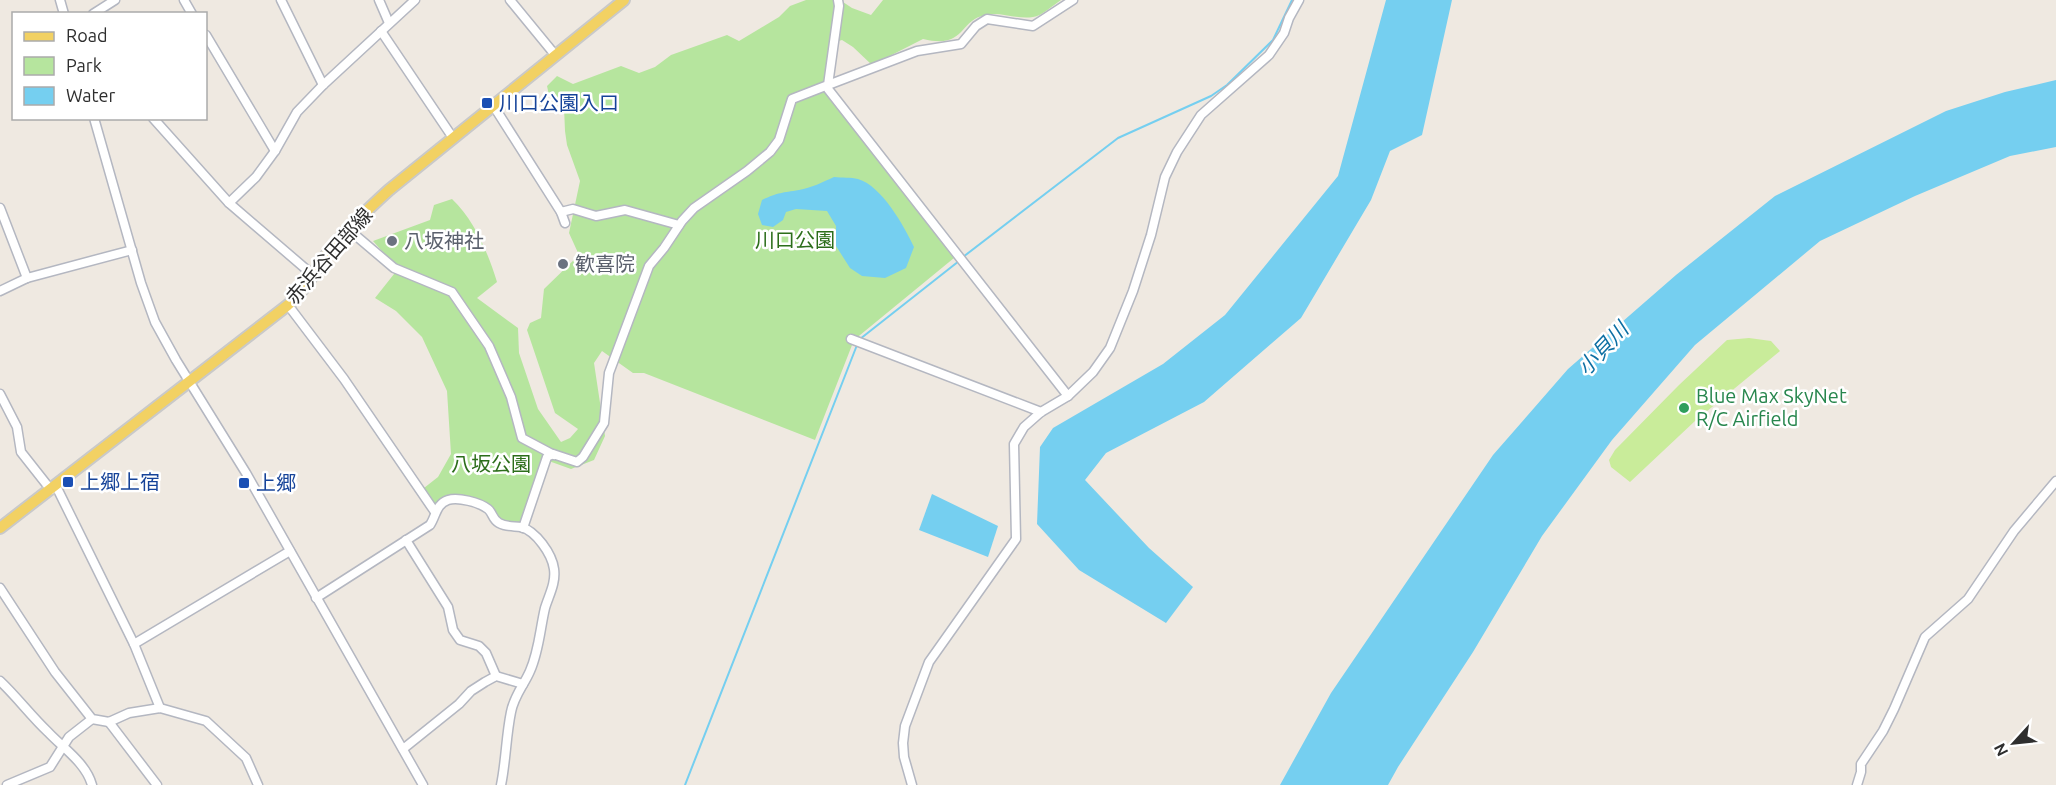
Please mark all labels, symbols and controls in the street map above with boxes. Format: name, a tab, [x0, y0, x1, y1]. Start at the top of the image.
legend	[12, 12, 207, 120]
text: Road	[66, 25, 108, 45]
text: Park	[66, 55, 102, 75]
text: Water	[66, 85, 116, 105]
place label: 川口公園入口	[499, 91, 619, 114]
marker: 川口公園入口	[480, 96, 494, 110]
street label: 赤浜谷田部線	[281, 203, 377, 308]
park label: 川口公園	[755, 228, 835, 251]
place label: 八坂神社	[404, 229, 484, 252]
marker: 八坂神社	[385, 234, 399, 248]
place label: 歓喜院	[575, 252, 635, 275]
marker: 歓喜院	[556, 257, 570, 271]
water label: 小貝川	[1572, 316, 1634, 380]
place label: Blue Max SkyNet R/C Airfield	[1696, 384, 1847, 430]
marker: Blue Max SkyNet R/C Airfield	[1677, 401, 1691, 415]
park label: 八坂公園	[451, 452, 531, 475]
place label: 上郷上宿	[80, 470, 160, 493]
place label: 上郷	[256, 471, 296, 494]
marker: 上郷上宿	[61, 475, 75, 489]
marker: 上郷	[237, 476, 251, 490]
north arrow	[1984, 713, 2044, 773]
text: N	[1990, 740, 2011, 759]

